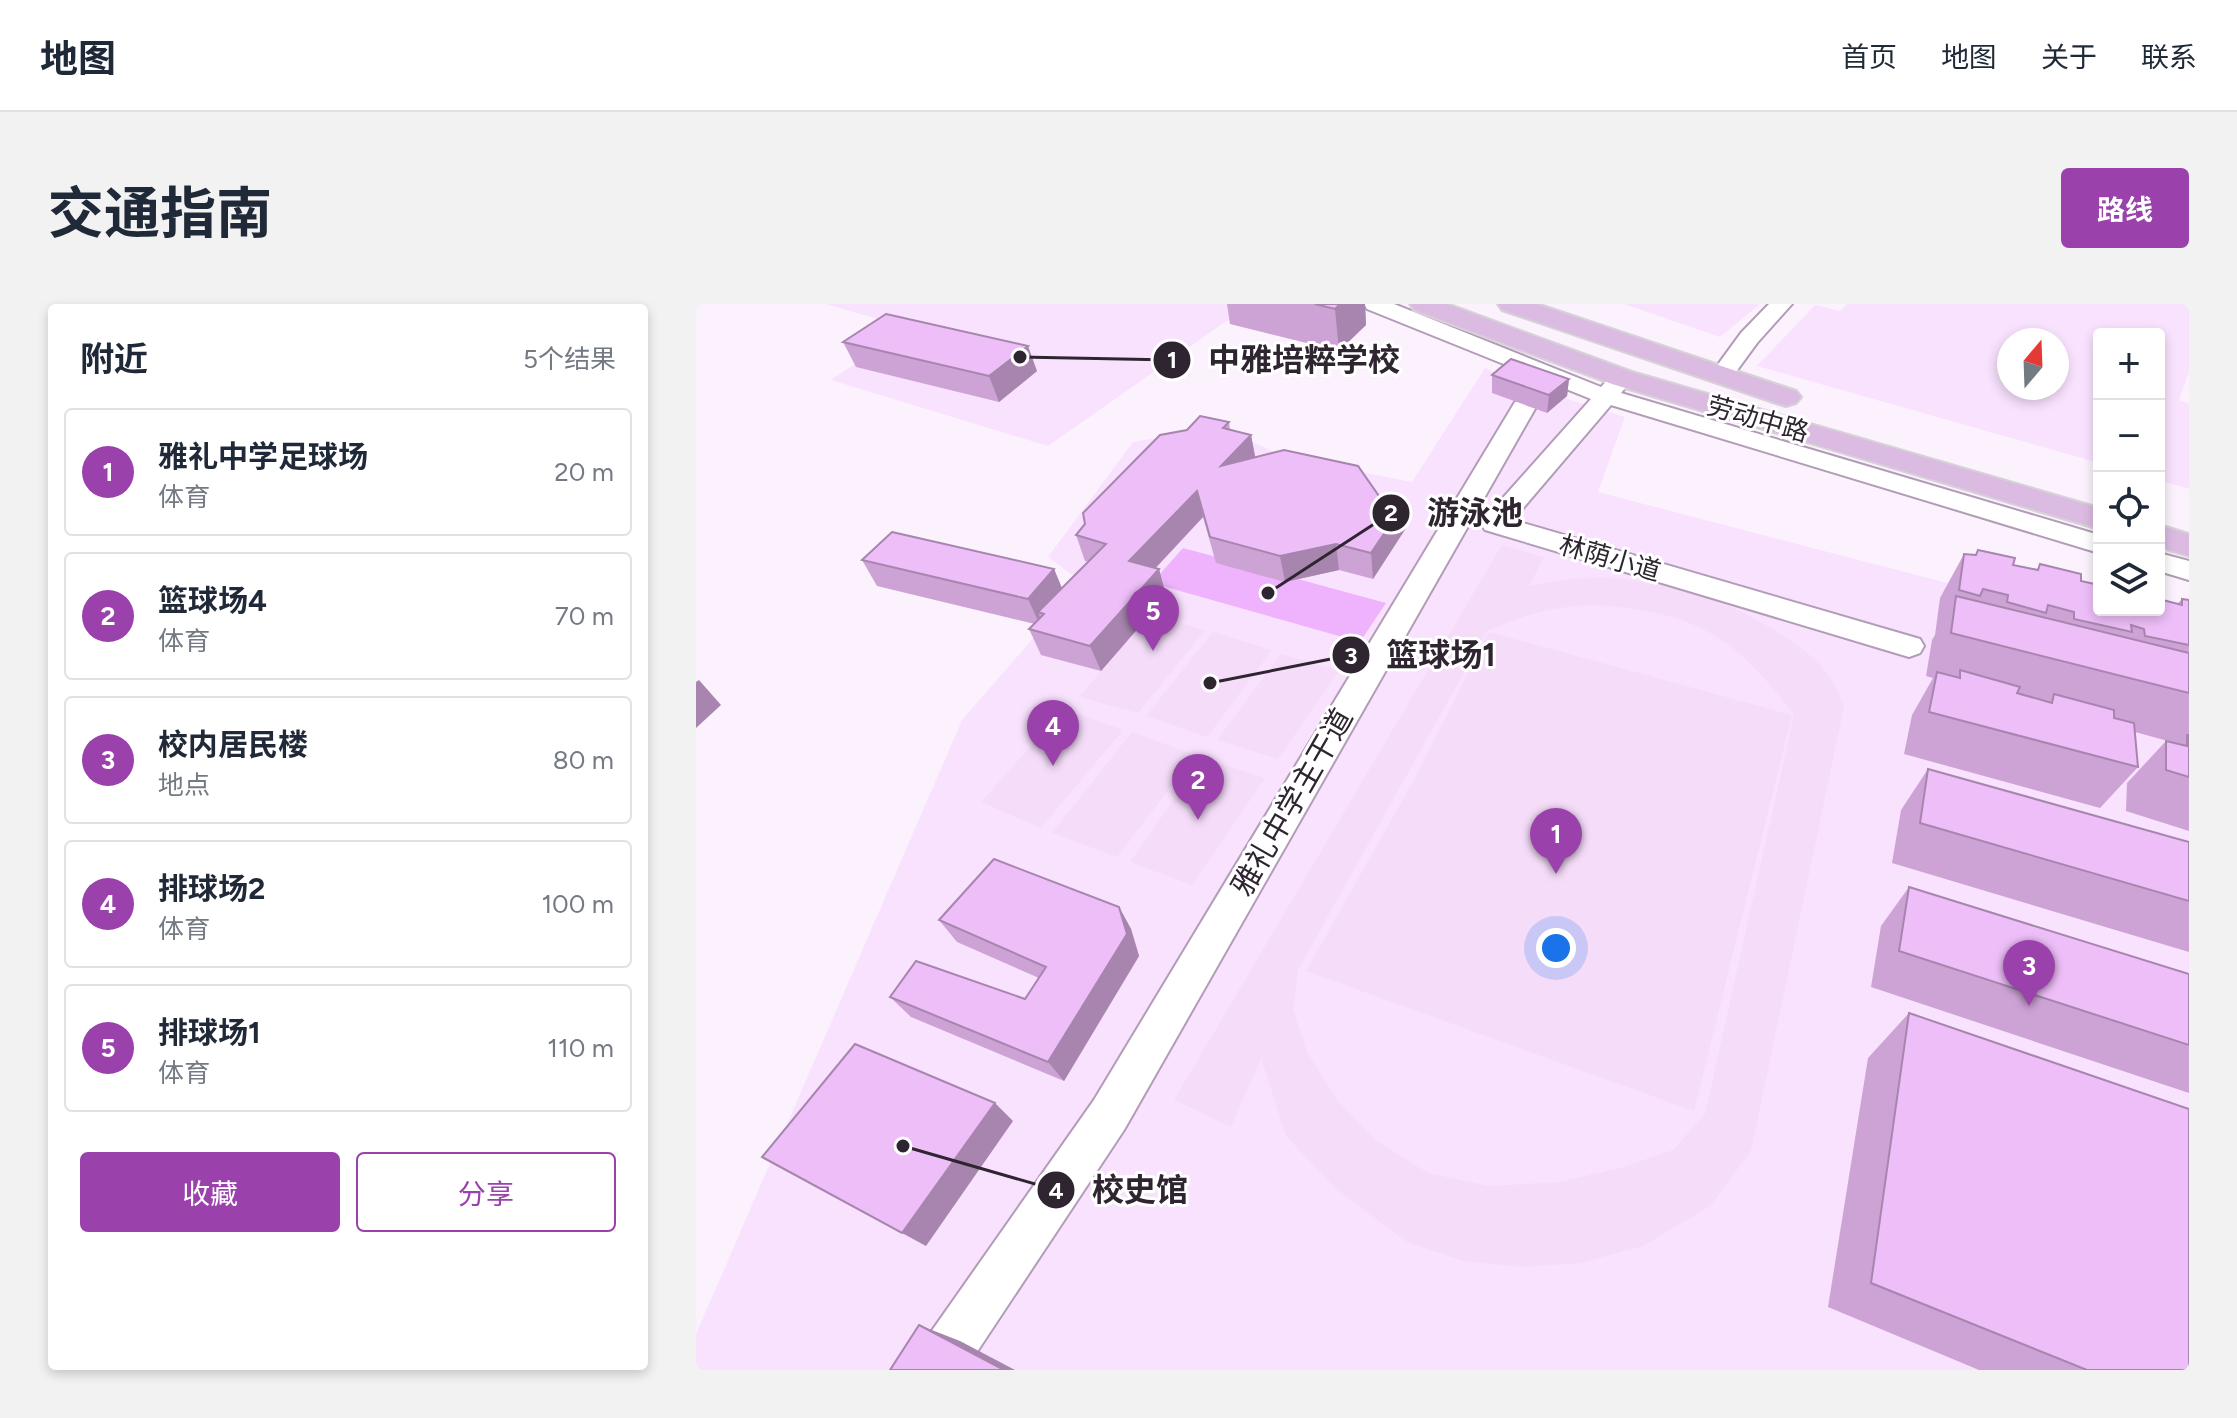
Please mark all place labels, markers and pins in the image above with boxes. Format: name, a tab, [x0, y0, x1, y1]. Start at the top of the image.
callout: 中雅培粹学校	[1152, 332, 1416, 388]
callout: 游泳池	[1371, 485, 1539, 541]
pin: 5	[1127, 585, 1179, 651]
callout: 篮球场1	[1331, 627, 1512, 683]
pin: 4	[1027, 700, 1079, 766]
pin: 2	[1172, 754, 1224, 820]
pin: 1	[1530, 808, 1582, 874]
pin: 3	[2003, 940, 2055, 1006]
callout: 校史馆	[1036, 1162, 1204, 1218]

